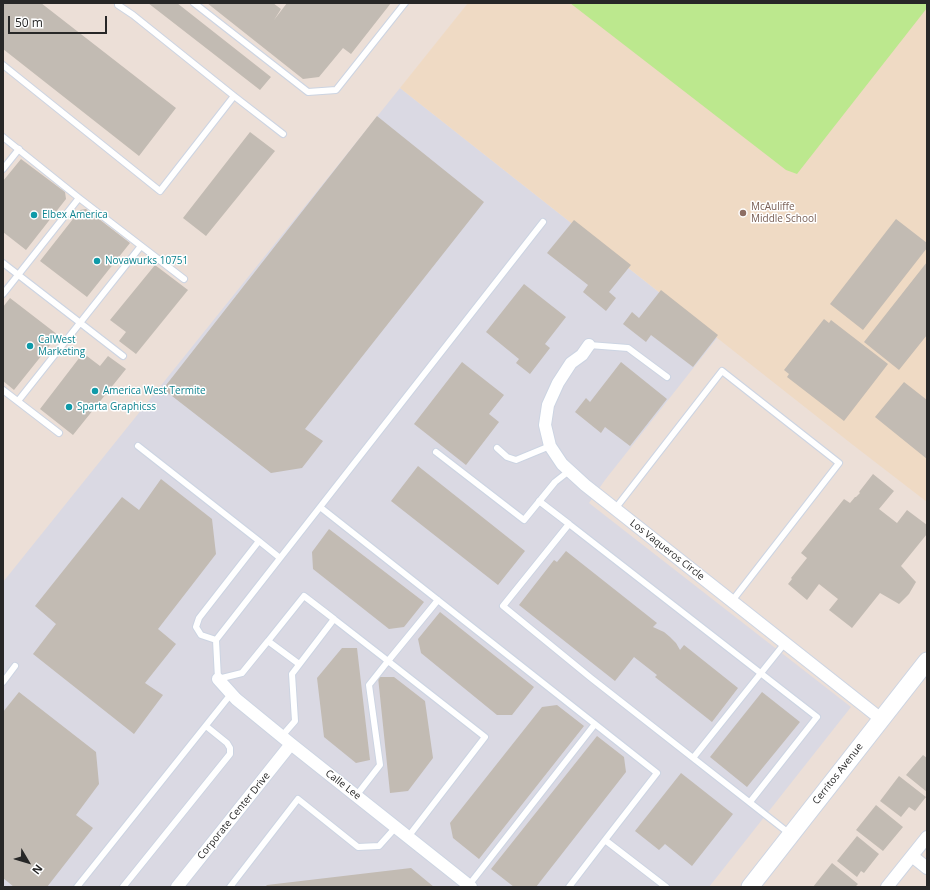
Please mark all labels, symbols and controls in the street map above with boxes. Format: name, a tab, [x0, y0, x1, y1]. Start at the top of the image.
scale bar	[10, 8, 109, 34]
text: 50 m	[15, 14, 43, 31]
place label: McAuliffe Middle School	[751, 201, 816, 224]
marker: McAuliffe Middle School	[738, 208, 748, 218]
place label: Elbex America	[42, 209, 108, 221]
marker: Elbex America	[29, 210, 39, 220]
place label: Novawurks 10751	[105, 255, 188, 267]
marker: Novawurks 10751	[92, 256, 102, 266]
place label: CalWest Marketing	[38, 334, 85, 358]
marker: CalWest Marketing	[25, 341, 35, 351]
place label: America West Termite	[103, 385, 206, 397]
marker: America West Termite	[90, 386, 100, 396]
place label: Sparta Graphicss	[77, 401, 156, 413]
marker: Sparta Graphicss	[64, 402, 74, 412]
street label: Los Vaqueros Circle	[627, 517, 707, 583]
street label: Cerritos Avenue	[810, 741, 866, 807]
street label: Calle Lee	[323, 767, 363, 803]
street label: Corporate Center Drive	[195, 770, 273, 862]
north arrow	[8, 842, 48, 882]
text: N	[29, 862, 47, 878]

